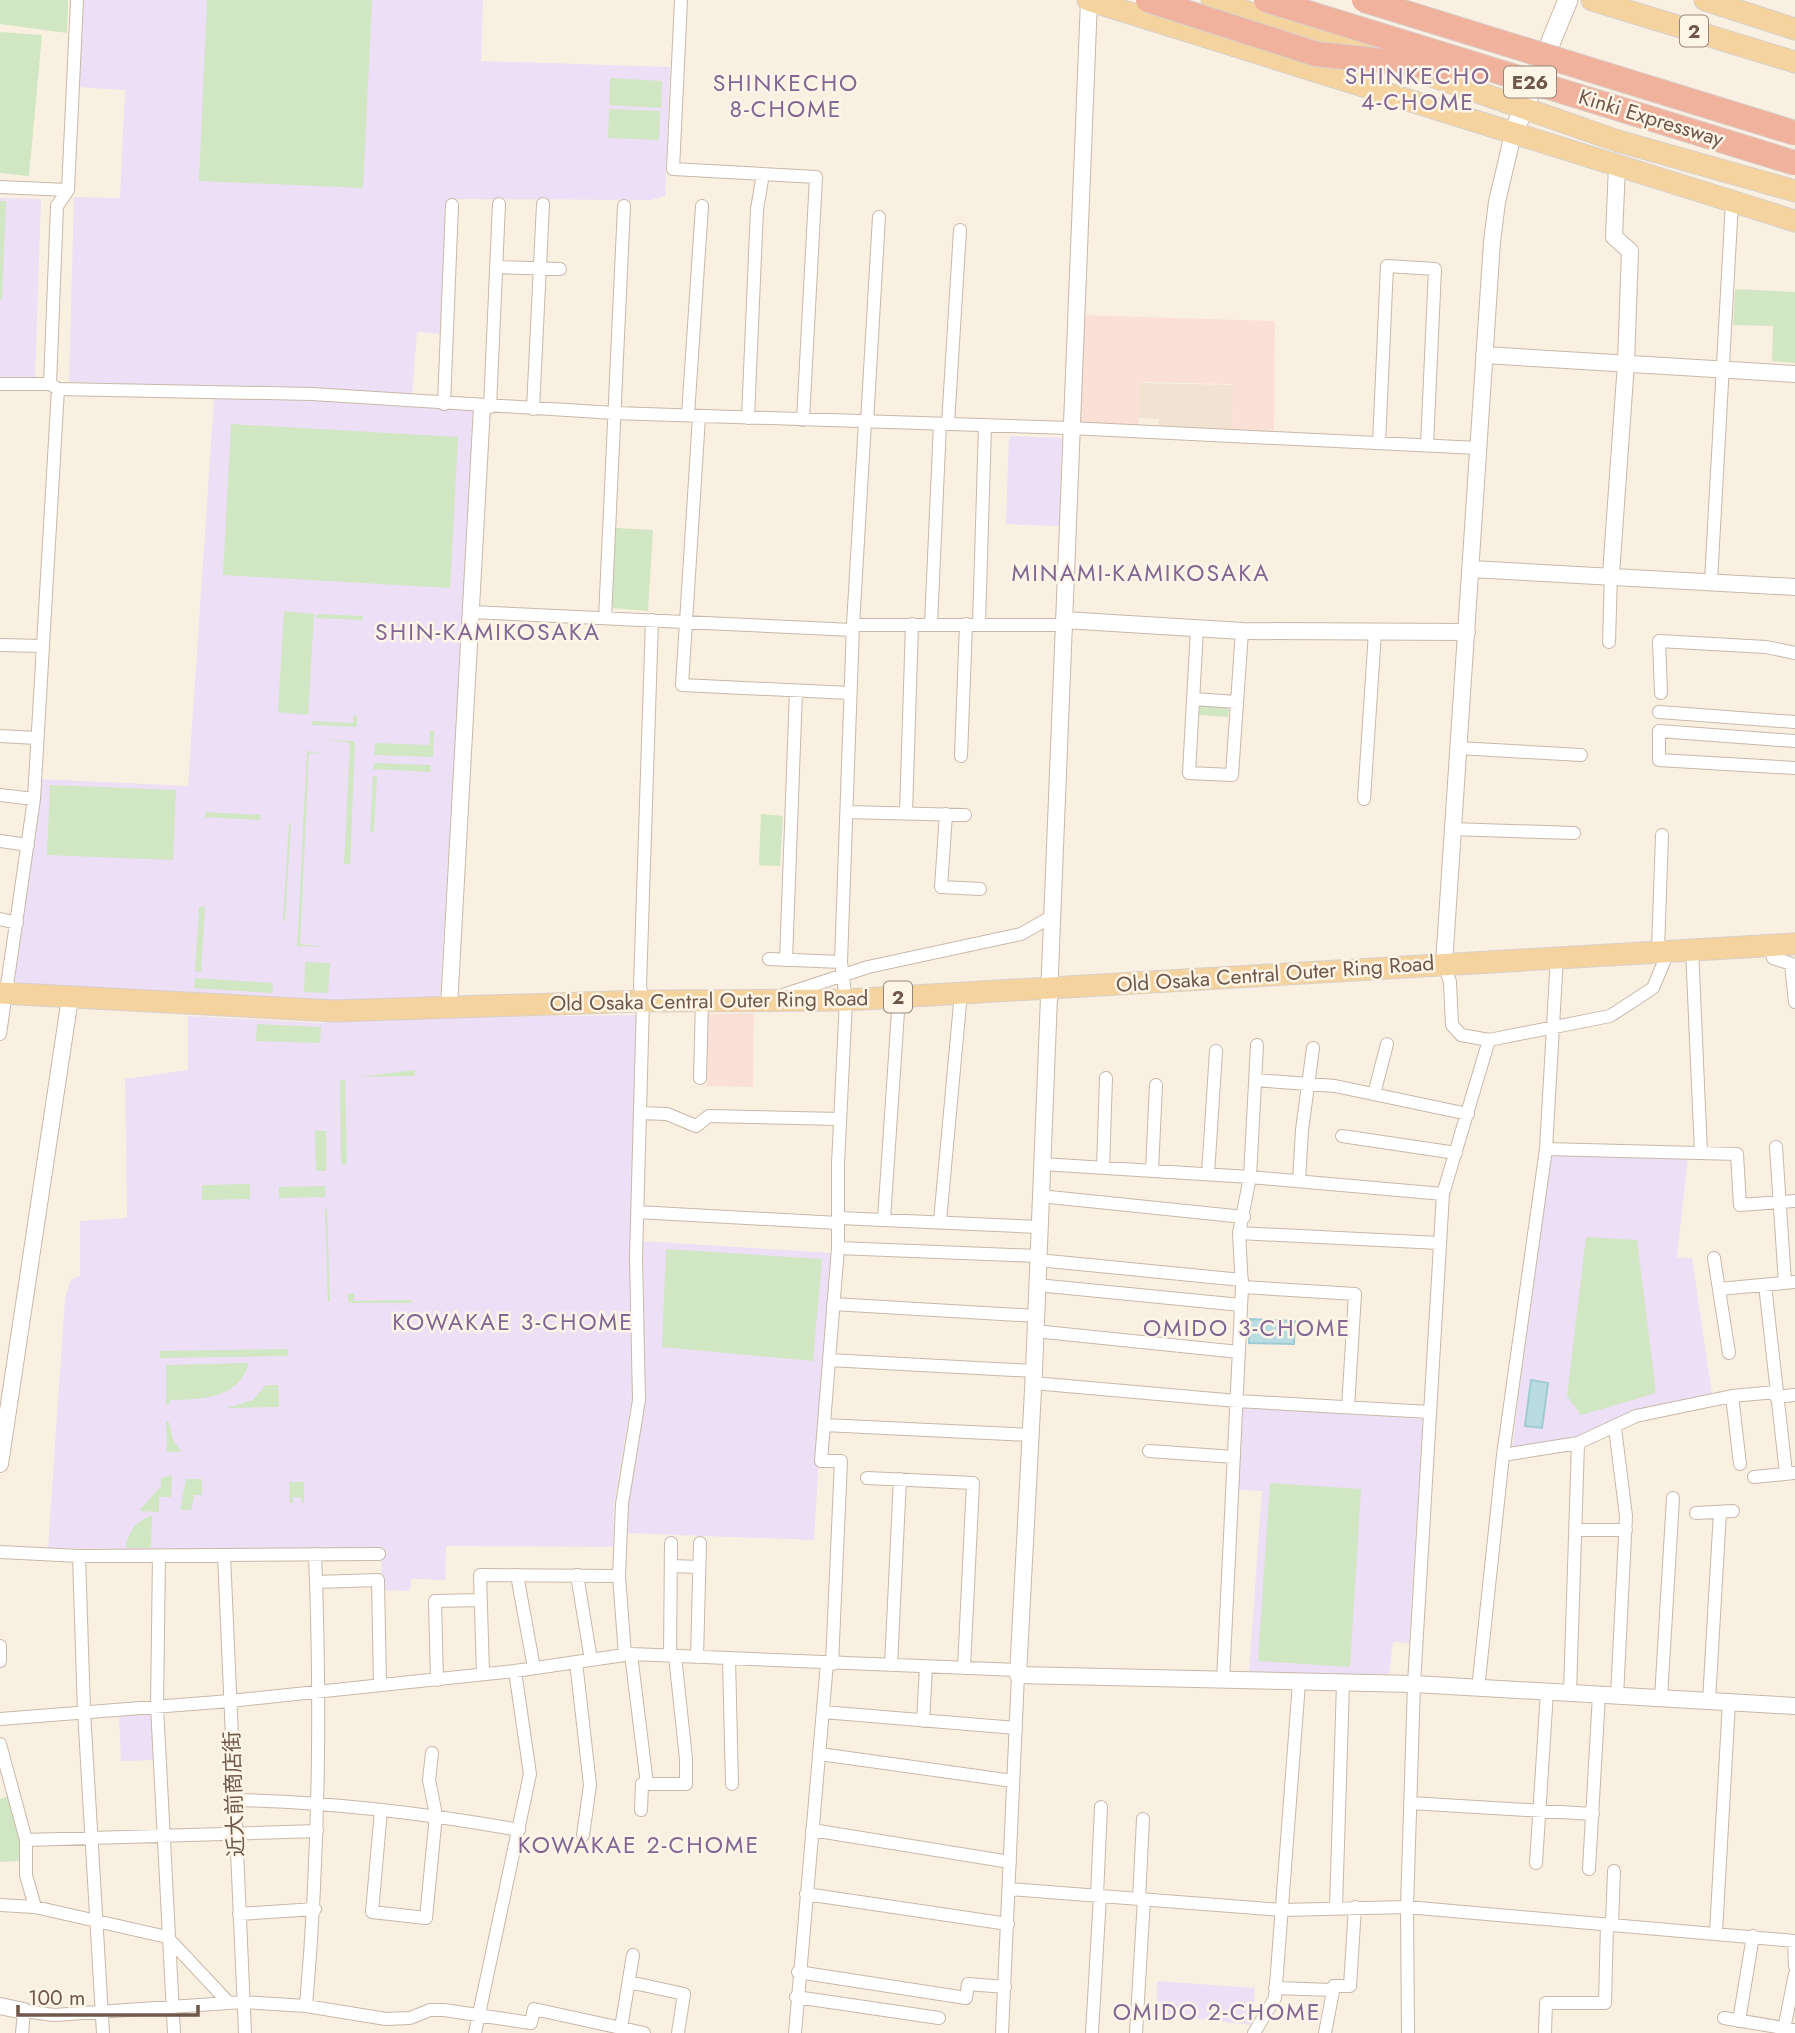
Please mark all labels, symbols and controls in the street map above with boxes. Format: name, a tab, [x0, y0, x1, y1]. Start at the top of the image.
road number: 2	[1680, 16, 1708, 46]
district label: SHINKECHO 4-CHOME	[1345, 59, 1491, 119]
district label: SHINKECHO 8-CHOME	[713, 66, 859, 126]
road number: E26	[1504, 66, 1556, 97]
street label: Kinki Expressway	[1575, 82, 1728, 154]
district label: MINAMI-KAMIKOSAKA	[1012, 556, 1270, 590]
district label: SHIN-KAMIKOSAKA	[375, 615, 601, 649]
street label: Old Osaka Central Outer Ring Road	[1115, 948, 1435, 1000]
road number: 2	[884, 981, 912, 1012]
street label: Old Osaka Central Outer Ring Road	[549, 983, 869, 1019]
district label: KOWAKAE 3-CHOME	[392, 1305, 634, 1339]
district label: OMIDO 3-CHOME	[1143, 1311, 1351, 1345]
street label: 近大前商店街	[217, 1731, 251, 1857]
district label: KOWAKAE 2-CHOME	[518, 1828, 760, 1862]
scale bar	[18, 1974, 198, 2018]
text: 100 m	[28, 1983, 85, 2013]
district label: OMIDO 2-CHOME	[1113, 1995, 1321, 2029]

